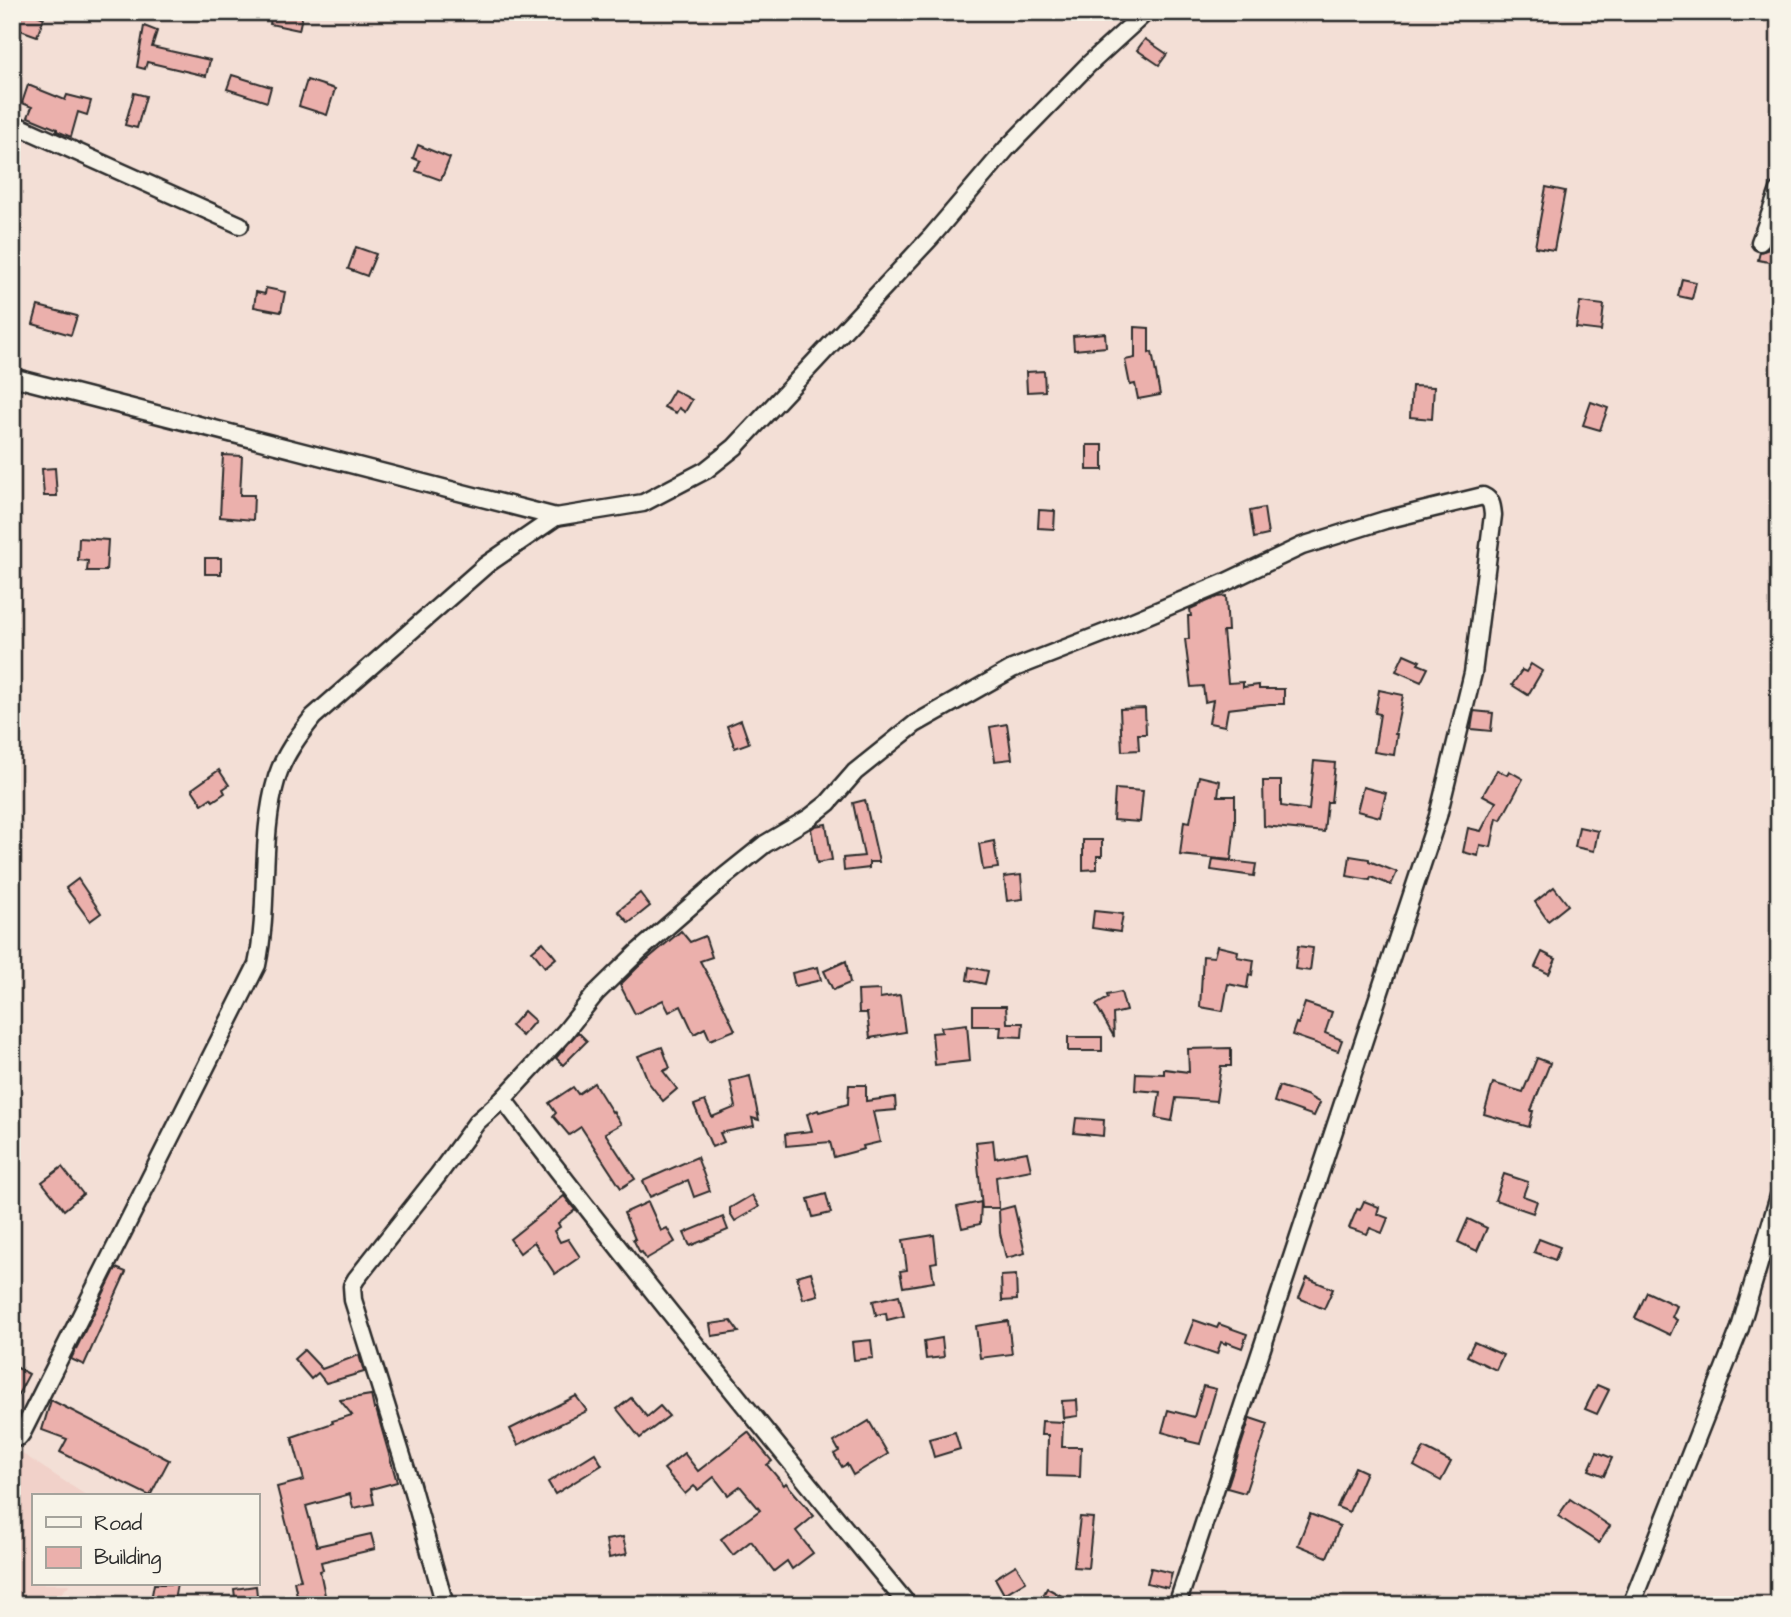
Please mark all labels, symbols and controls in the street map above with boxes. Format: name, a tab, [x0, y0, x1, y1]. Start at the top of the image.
legend	[32, 1494, 259, 1586]
text: Road	[94, 1509, 142, 1538]
text: Building	[94, 1543, 162, 1574]

